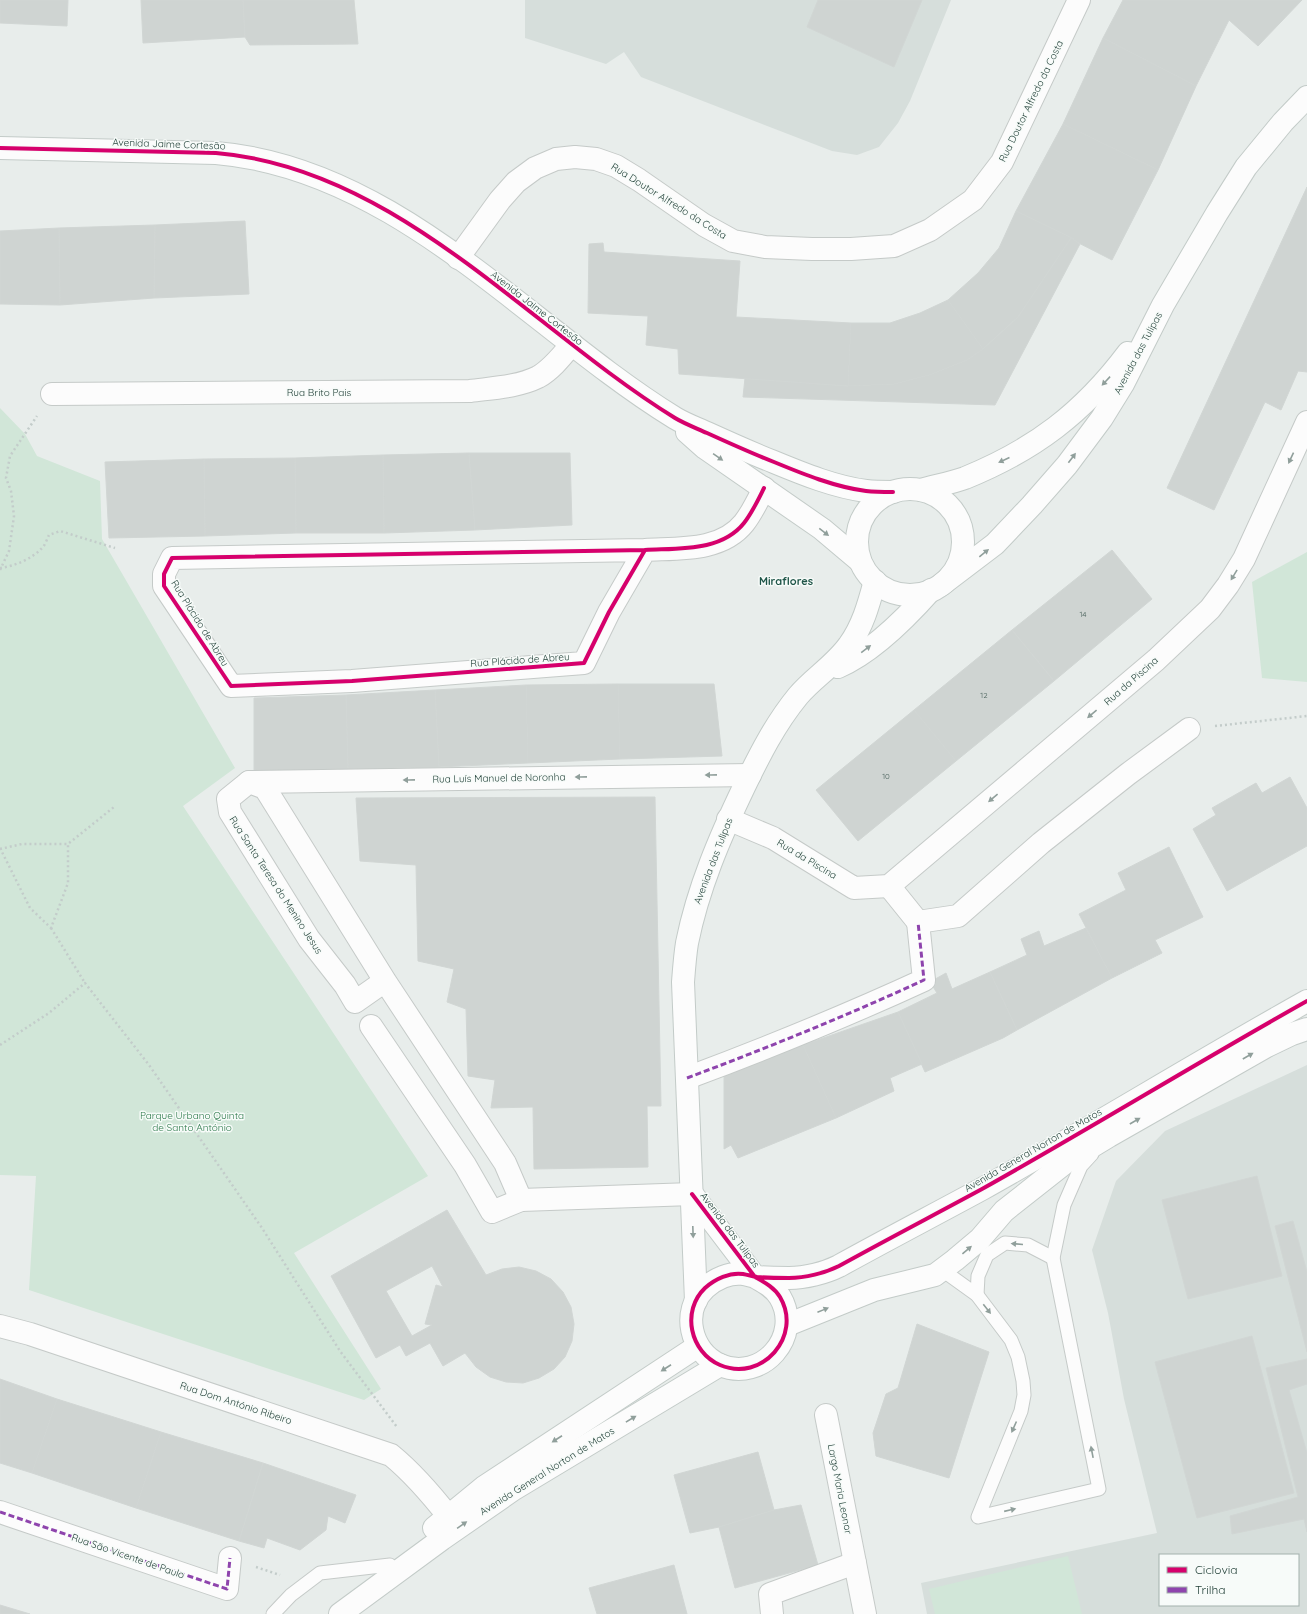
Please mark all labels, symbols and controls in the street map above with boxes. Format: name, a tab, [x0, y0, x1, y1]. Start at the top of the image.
street label: Rua Doutor Alfredo da Costa	[996, 38, 1066, 164]
street label: Avenida Jaime Cortesão	[112, 136, 226, 152]
street label: Rua Doutor Alfredo da Costa	[609, 160, 729, 242]
street label: Avenida Jaime Cortesão	[488, 268, 586, 348]
street label: Avenida das Tulipas	[1111, 309, 1165, 396]
one-way arrow	[1101, 376, 1110, 386]
street label: Rua Brito Pais	[287, 386, 352, 399]
one-way arrow	[1288, 452, 1294, 463]
one-way arrow	[713, 453, 723, 461]
one-way arrow	[1068, 453, 1076, 464]
one-way arrow	[998, 457, 1009, 463]
one-way arrow	[819, 527, 830, 536]
one-way arrow	[978, 549, 989, 558]
one-way arrow	[1231, 569, 1238, 581]
district label: Miraflores	[759, 574, 813, 588]
street label: Rua Plácido de Abreu	[168, 577, 232, 669]
house number: 14	[1079, 609, 1087, 619]
one-way arrow	[861, 645, 872, 653]
street label: Rua Plácido de Abreu	[470, 650, 570, 670]
street label: Rua da Piscina	[1101, 654, 1161, 708]
house number: 12	[980, 690, 988, 700]
one-way arrow	[1087, 710, 1098, 719]
street label: Rua Luís Manuel de Noronha	[432, 770, 566, 786]
house number: 10	[882, 771, 890, 781]
one-way arrow	[704, 772, 717, 778]
one-way arrow	[574, 774, 587, 780]
one-way arrow	[402, 777, 415, 783]
one-way arrow	[988, 794, 998, 803]
street label: Rua Santa Teresa do Menino Jesus	[227, 814, 326, 957]
street label: Avenida das Tulipas	[691, 816, 736, 906]
street label: Rua da Piscina	[775, 836, 839, 882]
one-way arrow	[1242, 1053, 1254, 1060]
street label: Avenida General Norton de Matos	[962, 1105, 1104, 1195]
park label: Parque Urbano Quinta de Santo António	[140, 1109, 244, 1134]
one-way arrow	[1130, 1117, 1141, 1124]
street label: Avenida das Tulipas	[697, 1190, 763, 1271]
one-way arrow	[690, 1226, 697, 1239]
one-way arrow	[1011, 1241, 1023, 1248]
one-way arrow	[962, 1246, 972, 1255]
one-way arrow	[983, 1303, 992, 1314]
one-way arrow	[818, 1307, 830, 1313]
one-way arrow	[661, 1364, 671, 1372]
street label: Rua Dom António Ribeiro	[178, 1379, 294, 1427]
one-way arrow	[625, 1415, 637, 1422]
one-way arrow	[1011, 1422, 1017, 1433]
street label: Avenida General Norton de Matos	[477, 1424, 617, 1518]
one-way arrow	[552, 1435, 562, 1443]
street label: Largo Maria Leonor	[825, 1443, 855, 1535]
one-way arrow	[1088, 1446, 1094, 1458]
one-way arrow	[1004, 1506, 1016, 1512]
one-way arrow	[457, 1521, 467, 1529]
street label: Rua São Vicente de Paulo	[70, 1531, 186, 1581]
legend	[1159, 1554, 1299, 1606]
text: Ciclovia	[1195, 1562, 1238, 1577]
text: Trilha	[1195, 1582, 1226, 1597]

